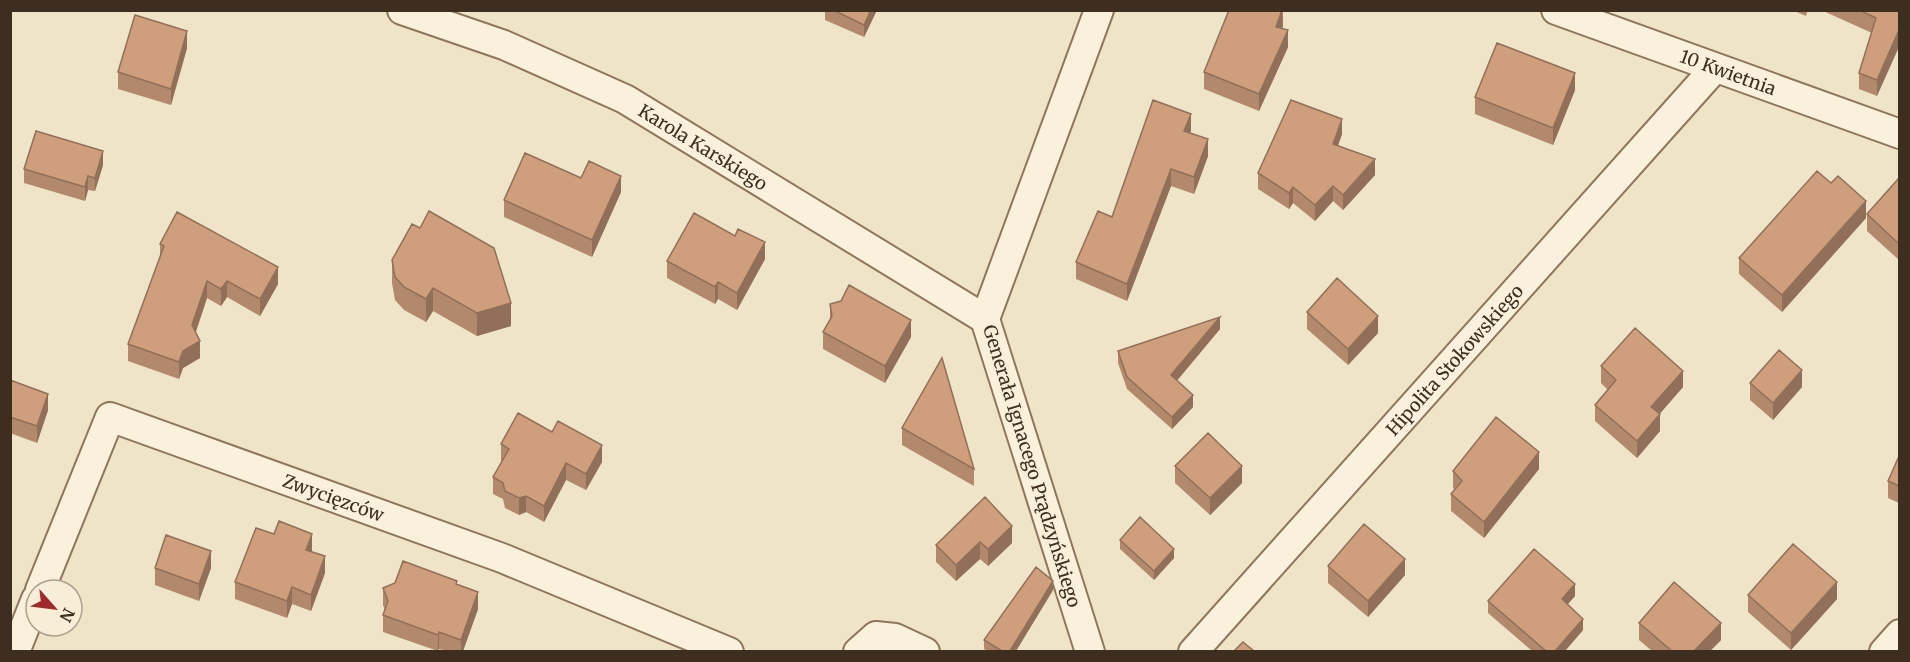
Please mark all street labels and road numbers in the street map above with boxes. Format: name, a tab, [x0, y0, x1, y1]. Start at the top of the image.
street label: 10 Kwietnia	[1677, 44, 1780, 100]
street label: Karola Karskiego	[634, 99, 772, 195]
street label: Hipolita Stokowskiego	[1381, 279, 1528, 440]
street label: Generała Ignacego Prądzyńskiego	[978, 322, 1086, 610]
street label: Zwycięzców	[280, 469, 388, 526]

